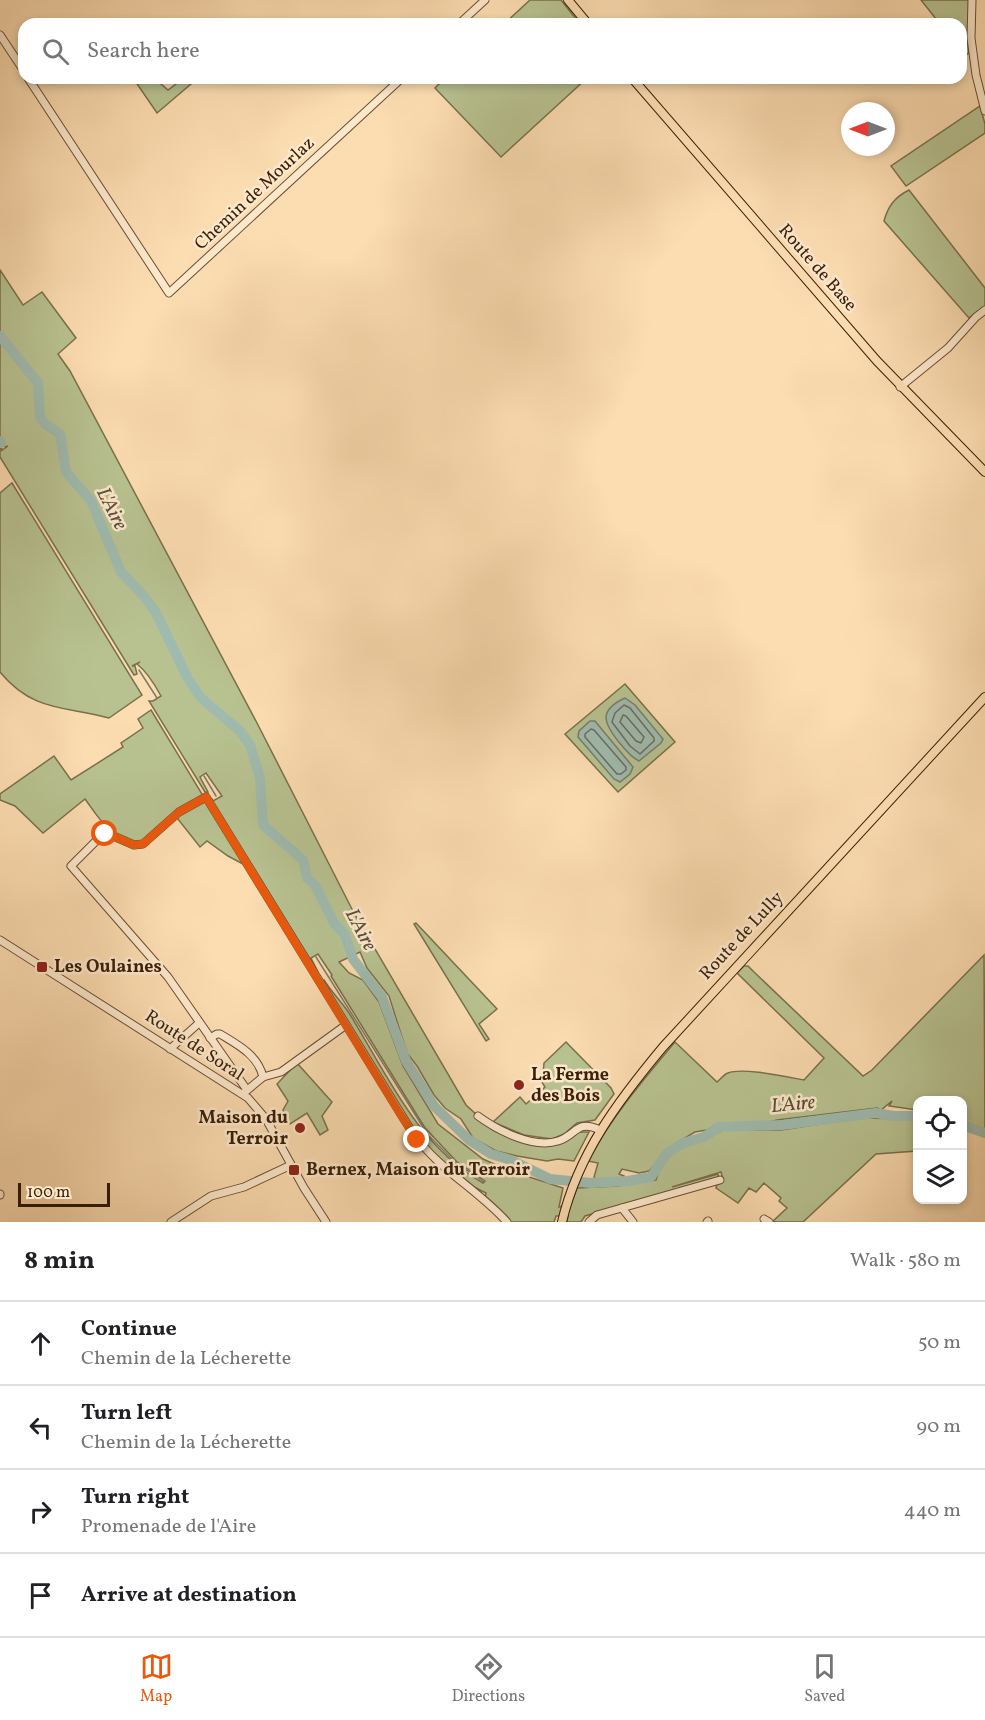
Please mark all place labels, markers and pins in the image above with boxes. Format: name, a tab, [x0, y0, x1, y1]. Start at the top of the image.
place label: Les Oulaines	[54, 955, 162, 980]
marker: Les Oulaines	[35, 960, 49, 974]
place label: La Ferme des Bois	[531, 1063, 609, 1109]
marker: La Ferme des Bois	[512, 1078, 526, 1092]
place label: Maison du Terroir	[199, 1106, 288, 1152]
marker: Maison du Terroir	[293, 1121, 307, 1135]
place label: Bernex, Maison du Terroir	[306, 1158, 531, 1183]
marker: Bernex, Maison du Terroir	[287, 1163, 301, 1177]

